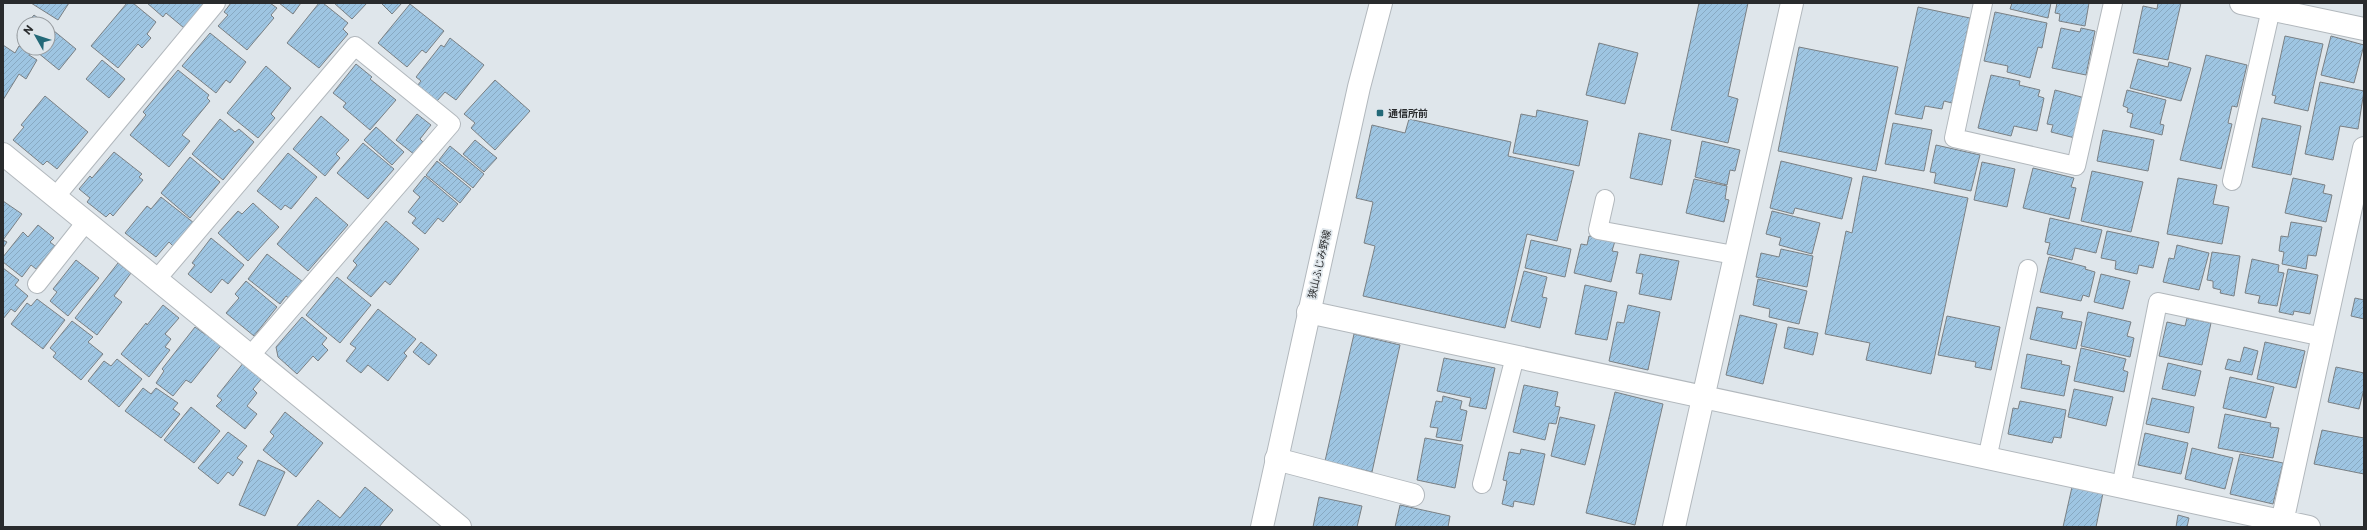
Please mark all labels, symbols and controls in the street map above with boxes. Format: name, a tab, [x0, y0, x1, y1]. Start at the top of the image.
north arrow	[16, 16, 56, 56]
text: N	[20, 22, 35, 37]
place label: 通信所前	[1388, 107, 1428, 119]
marker: 通信所前	[1375, 108, 1385, 118]
street label: 狭山ふじみ野線	[1305, 229, 1333, 299]

